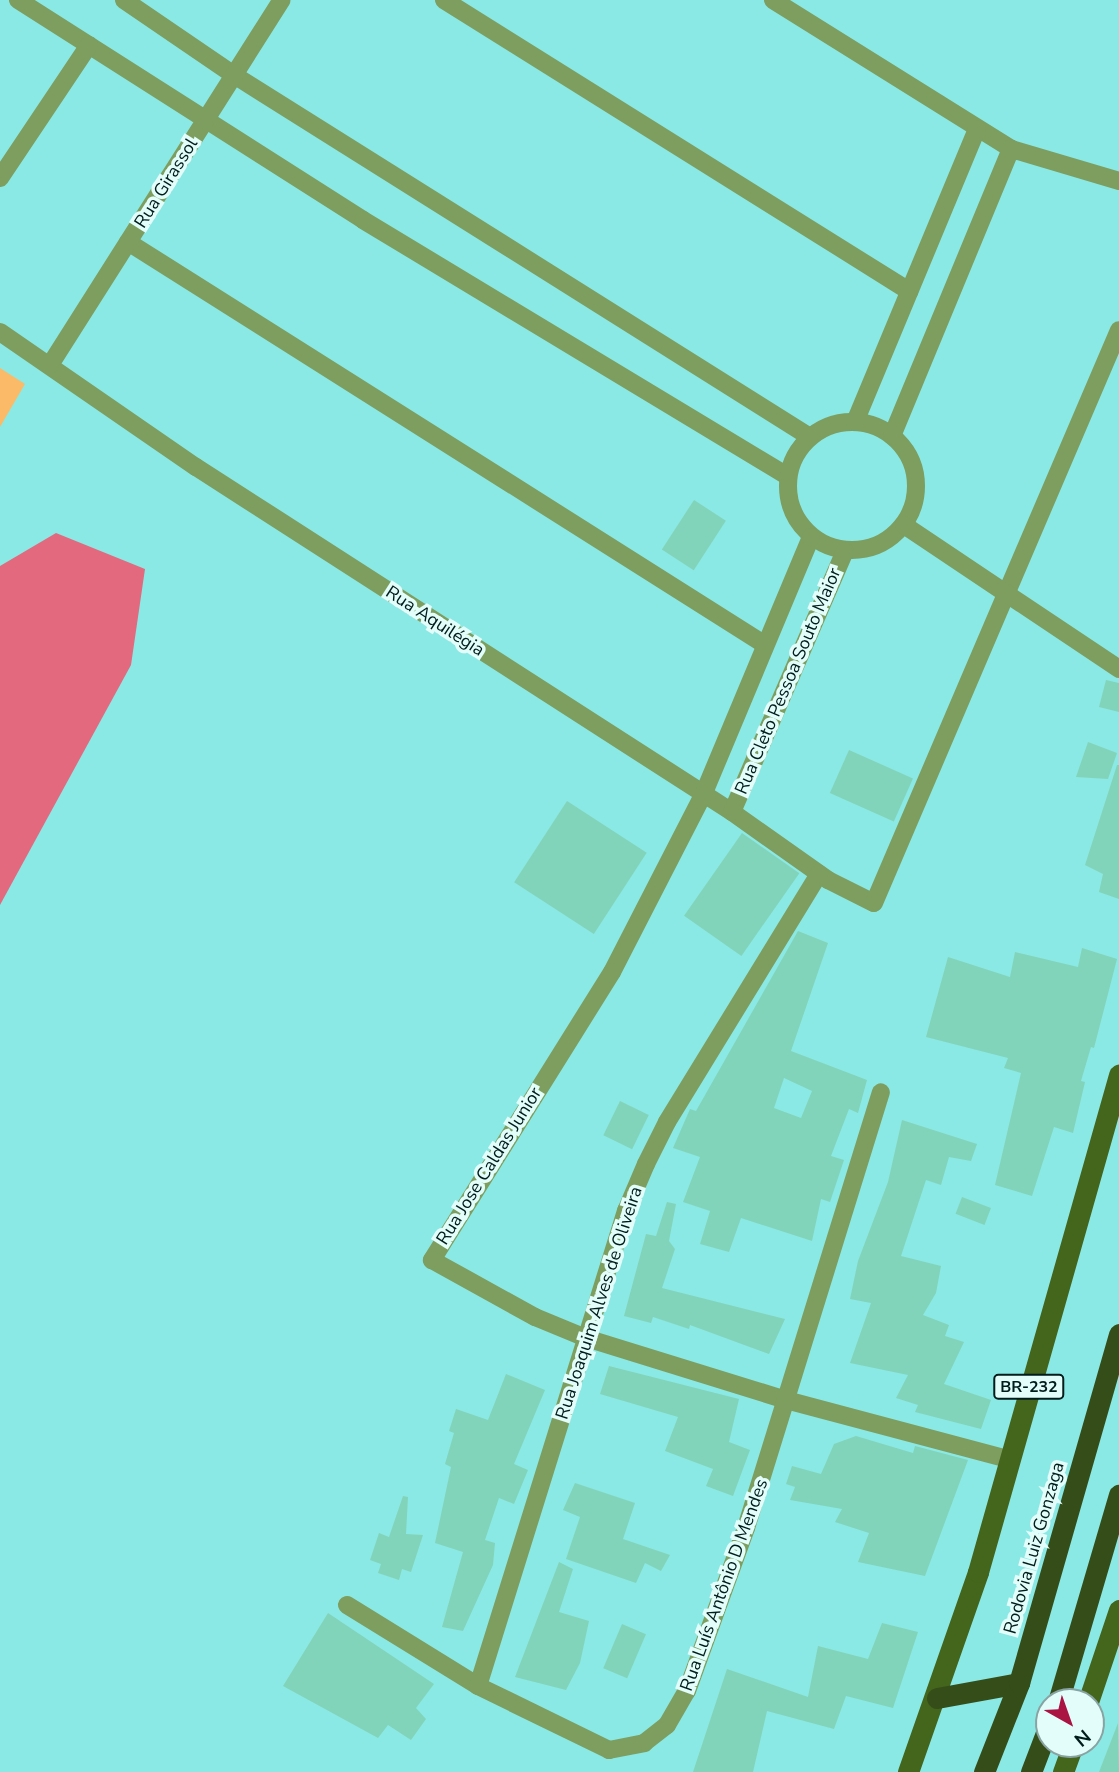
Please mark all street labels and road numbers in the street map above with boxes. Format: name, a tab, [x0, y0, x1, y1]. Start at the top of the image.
street label: Rua Girassol	[130, 134, 202, 232]
street label: Rua Cleto Pessoa Souto Maior	[730, 565, 846, 797]
street label: Rua Aquilégia	[382, 581, 488, 661]
street label: Rua Jose Caldas Junior	[432, 1083, 546, 1249]
street label: Rua Joaquim Alves de Oliveira	[551, 1184, 647, 1422]
road number: BR-232	[992, 1374, 1066, 1400]
street label: Rodovia Luiz Gonzaga	[999, 1460, 1069, 1636]
street label: Rua Luís Antônio D Mendes	[676, 1476, 772, 1694]

